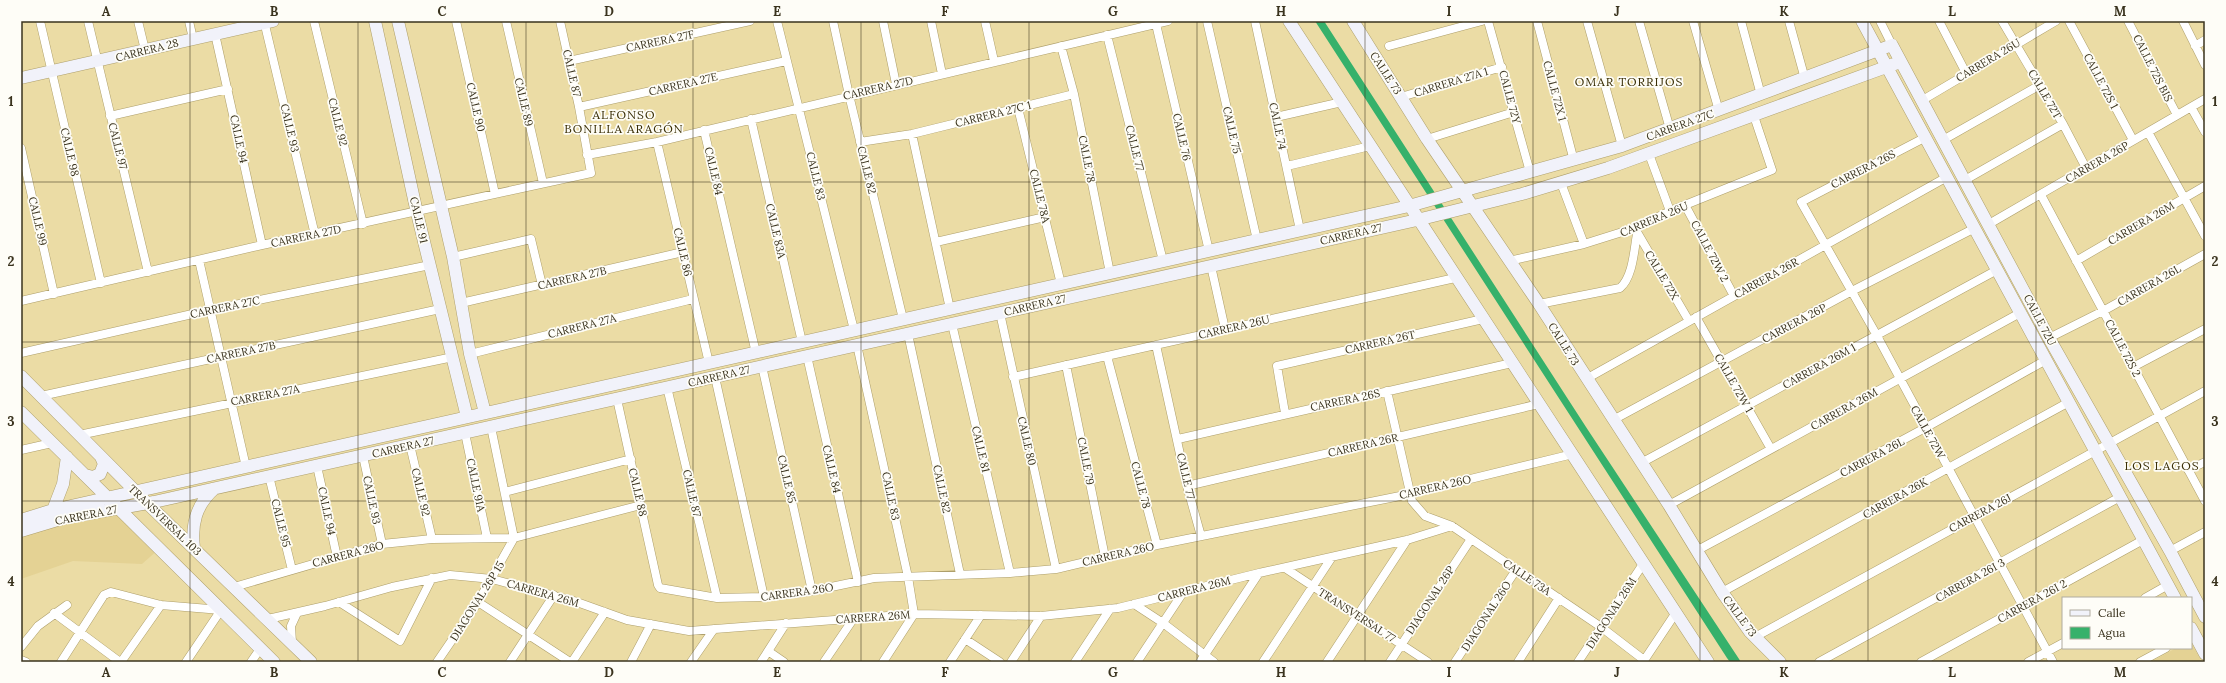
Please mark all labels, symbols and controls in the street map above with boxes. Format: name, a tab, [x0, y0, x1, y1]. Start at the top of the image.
text: A	[102, 3, 111, 20]
text: B	[270, 3, 279, 20]
text: C	[438, 3, 447, 20]
text: D	[604, 3, 614, 20]
text: E	[773, 3, 781, 20]
text: F	[941, 3, 949, 20]
text: G	[1108, 3, 1118, 20]
text: H	[1276, 3, 1286, 20]
text: I	[1446, 3, 1452, 20]
text: J	[1614, 3, 1620, 20]
text: K	[1779, 3, 1789, 20]
text: L	[1948, 3, 1956, 20]
text: M	[2114, 3, 2127, 20]
street label: CARRERA 27F	[625, 27, 695, 55]
street label: CALLE 72S BIS	[2130, 32, 2176, 104]
street label: CARRERA 28	[114, 35, 180, 65]
street label: CARRERA 26U	[1953, 35, 2023, 85]
street label: CALLE 87	[560, 48, 584, 98]
street label: CALLE 73	[1367, 49, 1405, 97]
street label: CALLE 72S 1	[2080, 51, 2122, 111]
street label: CALLE 72X 1	[1540, 59, 1570, 123]
street label: CARRERA 27A 1	[1412, 64, 1490, 100]
street label: CALLE 72T	[2025, 67, 2065, 121]
street label: CARRERA 27E	[647, 69, 719, 99]
street label: CALLE 72Y	[1496, 69, 1524, 126]
street label: CARRERA 27D	[842, 73, 914, 103]
district label: OMAR TORRIJOS	[1575, 74, 1683, 89]
street label: CALLE 89	[512, 76, 536, 128]
street label: CALLE 90	[464, 81, 488, 133]
text: 1	[8, 93, 14, 110]
text: 1	[2212, 93, 2218, 110]
street label: CALLE 92	[325, 96, 351, 148]
street label: CARRERA 27C 1	[954, 98, 1032, 130]
street label: CALLE 74	[1266, 101, 1290, 151]
street label: CALLE 93	[278, 102, 302, 154]
street label: CALLE 75	[1220, 105, 1244, 155]
street label: CARRERA 27C	[1644, 106, 1716, 144]
district label: ALFONSO BONILLA ARAGÓN	[564, 107, 684, 136]
street label: CALLE 76	[1170, 112, 1194, 162]
street label: CALLE 94	[227, 113, 251, 165]
street label: CALLE 97	[105, 121, 131, 171]
street label: CALLE 77	[1123, 123, 1147, 173]
street label: CALLE 98	[58, 126, 82, 178]
street label: CALLE 78	[1076, 134, 1098, 184]
street label: CARRERA 26P	[2063, 138, 2132, 186]
street label: CALLE 82	[854, 145, 880, 196]
street label: CALLE 84	[702, 146, 726, 197]
street label: CARRERA 26S	[1828, 147, 1898, 191]
street label: CALLE 83	[803, 150, 829, 202]
street label: CALLE 78A	[1027, 168, 1054, 225]
street label: CALLE 99	[26, 195, 50, 247]
street label: CALLE 91	[407, 195, 431, 245]
street label: CARRERA 26U	[1618, 198, 1690, 240]
street label: CARRERA 26M	[2105, 198, 2177, 248]
street label: CALLE 83A	[763, 202, 789, 261]
street label: CALLE 72W 2	[1688, 218, 1732, 284]
street label: CARRERA 27	[1319, 220, 1383, 248]
street label: CARRERA 27D	[270, 222, 342, 250]
street label: CALLE 86	[671, 226, 695, 278]
street label: CALLE 72X	[1642, 248, 1683, 303]
text: 2	[8, 253, 15, 270]
text: 2	[2212, 253, 2219, 270]
street label: CARRERA 26R	[1731, 254, 1801, 301]
street label: CARRERA 26L	[2115, 261, 2184, 309]
street label: CARRERA 27B	[536, 263, 608, 293]
street label: CARRERA 27	[1003, 291, 1067, 319]
street label: CALLE 72U	[2021, 292, 2059, 348]
street label: CARRERA 27C	[189, 293, 261, 321]
street label: CARRERA 26P	[1759, 300, 1829, 346]
street label: CARRERA 27A	[546, 310, 619, 341]
street label: CARRERA 26U	[1197, 312, 1271, 342]
street label: CALLE 72S 2	[2102, 317, 2144, 379]
street label: CALLE 73	[1545, 320, 1583, 368]
street label: CARRERA 26T	[1344, 327, 1416, 357]
street label: CARRERA 27B	[205, 338, 277, 366]
street label: CARRERA 26M 1	[1780, 340, 1858, 392]
street label: CALLE 72W 1	[1712, 351, 1756, 415]
street label: CARRERA 27	[687, 362, 751, 390]
street label: CARRERA 27A	[229, 381, 302, 409]
street label: CARRERA 26M	[1808, 385, 1880, 433]
street label: CARRERA 26S	[1309, 386, 1381, 414]
street label: CALLE 72W	[1908, 403, 1949, 462]
text: 3	[7, 413, 15, 430]
text: 3	[2211, 413, 2219, 430]
street label: CALLE 80	[1015, 415, 1039, 467]
street label: CALLE 81	[969, 424, 993, 474]
street label: CARRERA 26R	[1327, 430, 1400, 460]
street label: CARRERA 27	[371, 433, 435, 461]
street label: CARRERA 26L	[1837, 434, 1907, 480]
street label: CALLE 79	[1075, 436, 1097, 486]
street label: CALLE 84	[820, 444, 844, 495]
street label: CALLE 77	[1174, 451, 1198, 501]
street label: CALLE 85	[775, 454, 799, 504]
street label: CALLE 91A	[464, 457, 489, 514]
district label: LOS LAGOS	[2124, 458, 2200, 473]
street label: CALLE 78	[1128, 460, 1154, 510]
street label: CALLE 82	[930, 464, 954, 515]
street label: CALLE 92	[409, 466, 433, 518]
street label: CALLE 88	[626, 466, 650, 518]
street label: CALLE 87	[680, 468, 704, 518]
street label: CALLE 83	[879, 470, 903, 522]
street label: CARRERA 26O	[1398, 472, 1473, 502]
street label: CALLE 93	[360, 474, 384, 526]
street label: CARRERA 26K	[1860, 474, 1930, 522]
street label: TRANSVERSAL 103	[126, 482, 204, 558]
street label: CALLE 94	[315, 485, 339, 537]
street label: CARRERA 26J	[1946, 491, 2014, 535]
street label: CALLE 95	[268, 497, 294, 549]
street label: CARRERA 27	[54, 502, 118, 528]
street label: CARRERA 26O	[311, 538, 385, 570]
street label: CARRERA 26O	[1081, 539, 1156, 569]
street label: CARRERA 26I 3	[1933, 555, 2007, 605]
street label: CALLE 73A	[1500, 556, 1555, 599]
street label: DIAGONAL 26P 15	[447, 558, 507, 644]
street label: DIAGONAL 26P	[1403, 563, 1458, 637]
text: 4	[7, 573, 15, 590]
street label: CARRERA 26M	[1156, 573, 1232, 605]
text: 4	[2211, 573, 2219, 590]
street label: DIAGONAL 26M	[1583, 575, 1639, 651]
street label: CARRERA 26M	[505, 576, 581, 610]
street label: CARRERA 26I 2	[1995, 576, 2069, 626]
street label: DIAGONAL 26O	[1458, 578, 1514, 654]
street label: CARRERA 26O	[760, 580, 835, 604]
street label: TRANSVERSAL 77	[1316, 585, 1398, 645]
street label: CALLE 73	[1720, 593, 1760, 639]
legend	[2062, 597, 2192, 649]
text: Calle	[2098, 605, 2126, 620]
street label: CARRERA 26M	[835, 607, 911, 627]
text: Agua	[2097, 625, 2126, 640]
text: A	[102, 664, 111, 681]
text: B	[270, 664, 279, 681]
text: C	[438, 664, 447, 681]
text: D	[604, 664, 614, 681]
text: E	[773, 664, 781, 681]
text: F	[941, 664, 949, 681]
text: G	[1108, 664, 1118, 681]
text: H	[1276, 664, 1286, 681]
text: I	[1446, 664, 1452, 681]
text: J	[1614, 664, 1620, 681]
text: K	[1779, 664, 1789, 681]
text: L	[1948, 664, 1956, 681]
text: M	[2114, 664, 2127, 681]

